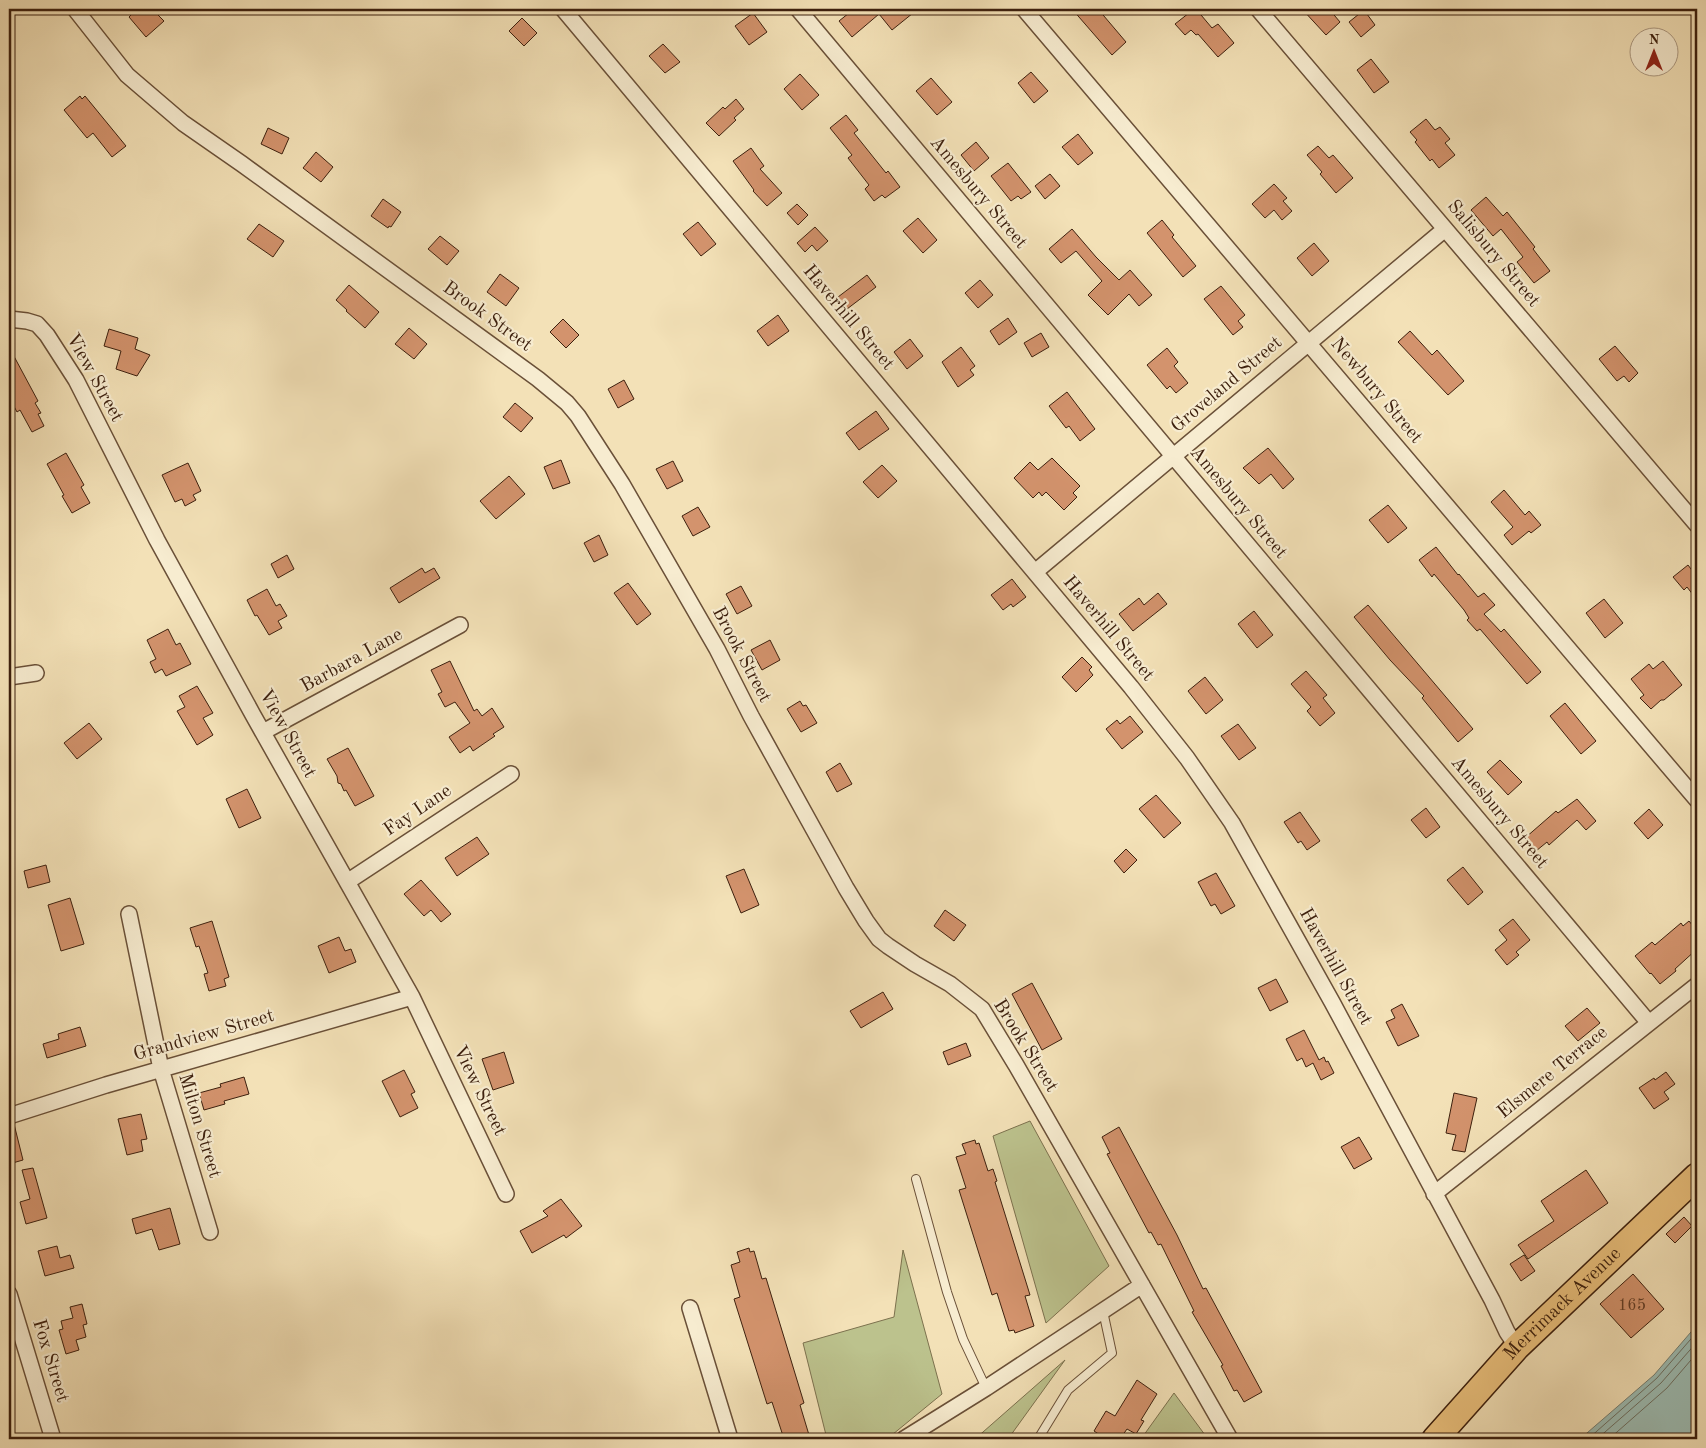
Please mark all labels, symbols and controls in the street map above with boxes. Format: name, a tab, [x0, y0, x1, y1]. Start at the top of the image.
north arrow	[1628, 28, 1678, 78]
text: N	[1649, 33, 1660, 47]
street label: Amesbury Street	[926, 133, 1030, 253]
street label: Salisbury Street	[1443, 197, 1543, 311]
street label: Haverhill Street	[799, 262, 897, 374]
street label: Brook Street	[439, 278, 535, 356]
street label: View Street	[62, 330, 126, 426]
street label: Groveland Street	[1168, 333, 1286, 437]
street label: Newbury Street	[1326, 335, 1426, 447]
street label: Amesbury Street	[1186, 443, 1290, 563]
street label: Haverhill Street	[1059, 573, 1157, 685]
street label: Brook Street	[708, 604, 774, 706]
street label: Barbara Lane	[298, 625, 406, 697]
street label: View Street	[255, 686, 319, 782]
street label: Amesbury Street	[1447, 753, 1551, 873]
street label: Fay Lane	[381, 782, 455, 840]
street label: Haverhill Street	[1295, 905, 1375, 1029]
street label: Brook Street	[989, 996, 1061, 1096]
street label: Grandview Street	[132, 1007, 276, 1065]
street label: Elsmere Terrace	[1494, 1023, 1612, 1123]
street label: View Street	[449, 1043, 509, 1139]
street label: Milton Street	[174, 1071, 224, 1181]
street label: Merrimack Avenue	[1500, 1244, 1625, 1364]
house number: 165	[1618, 1298, 1646, 1314]
street label: Fox Street	[28, 1317, 72, 1405]

